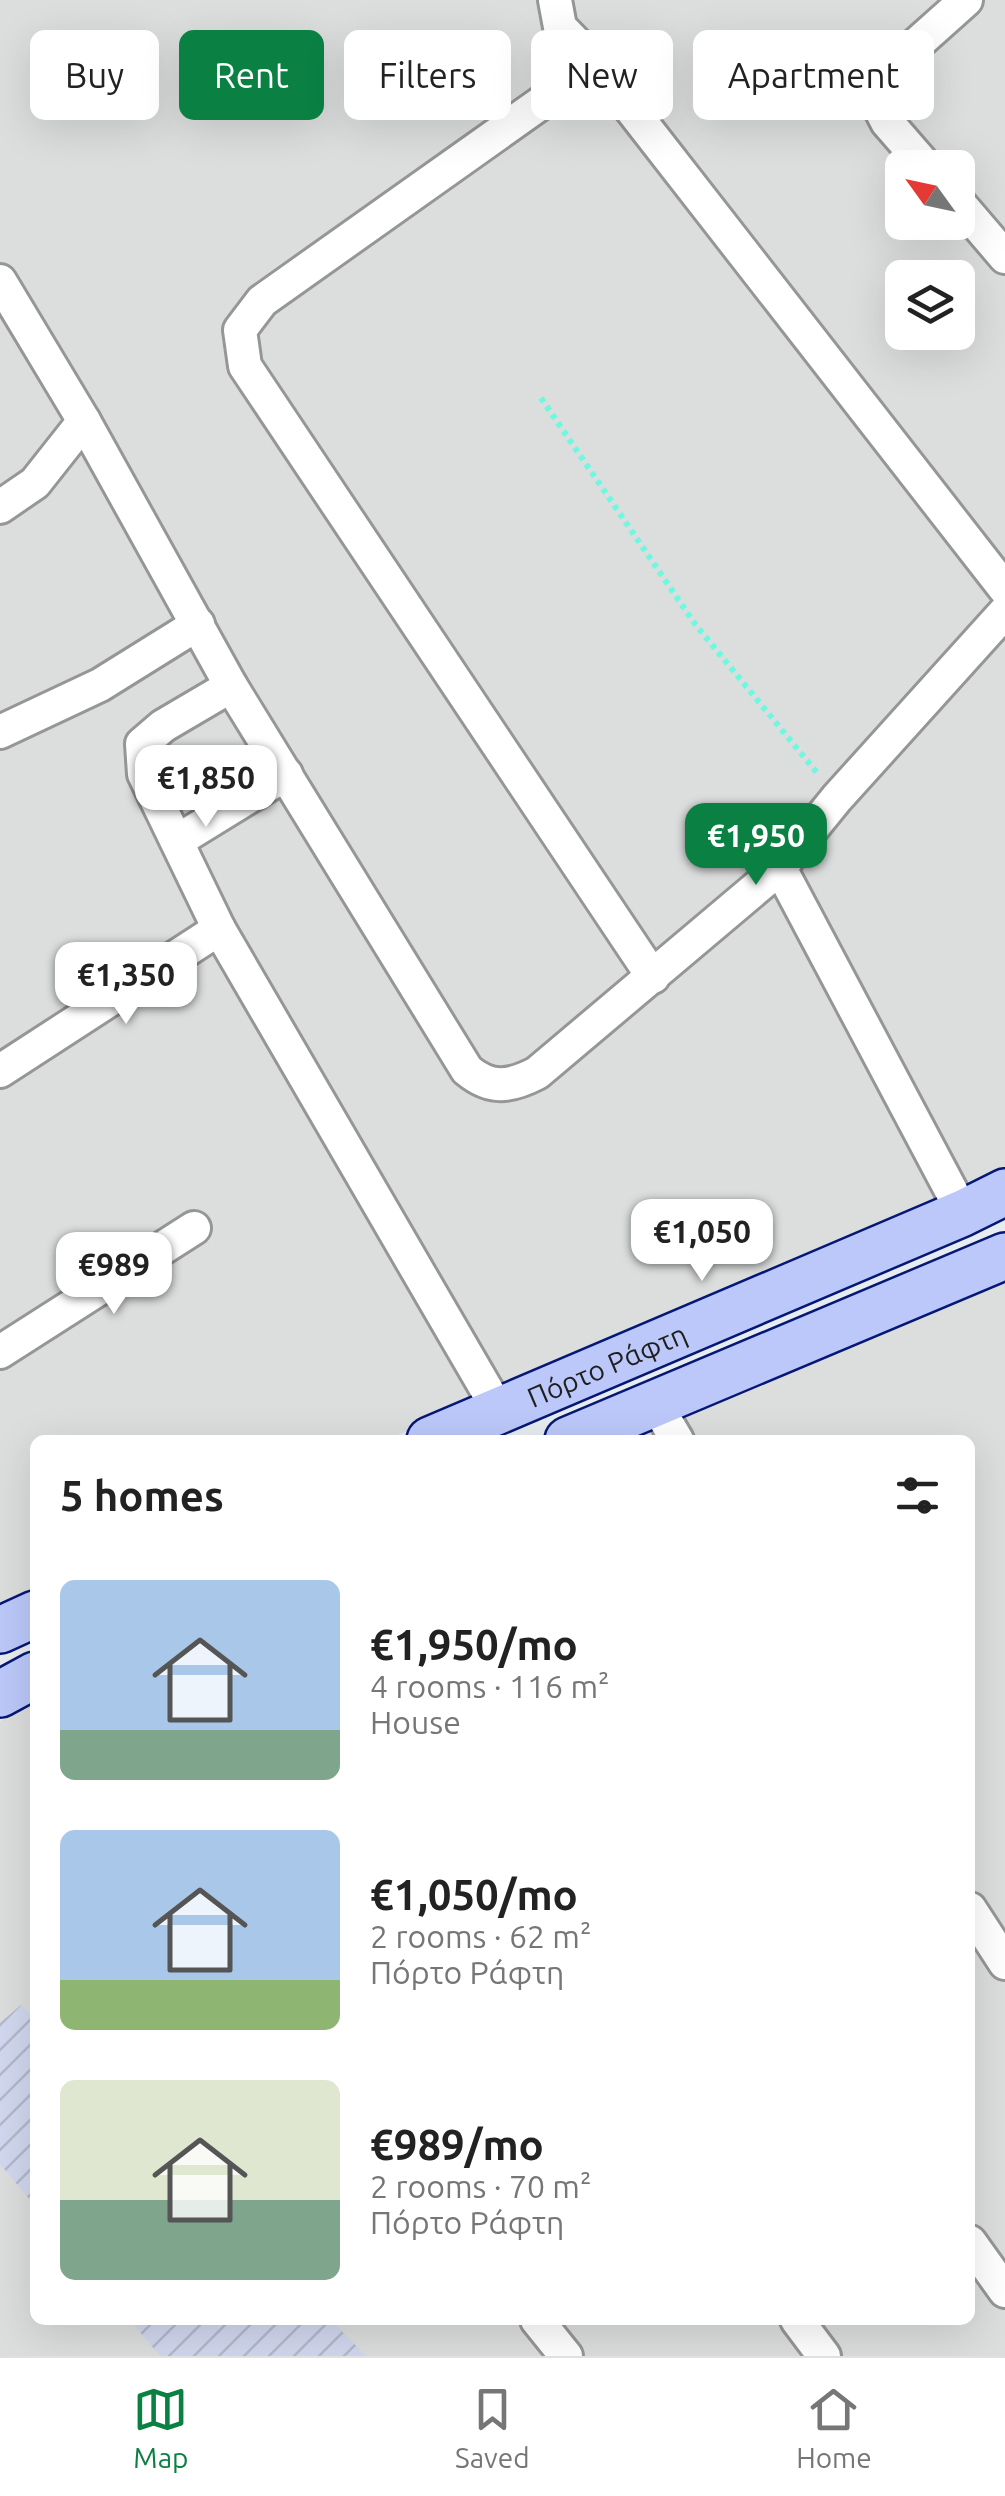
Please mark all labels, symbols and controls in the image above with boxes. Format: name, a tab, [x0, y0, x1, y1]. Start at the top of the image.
chip: Buy	[30, 30, 159, 120]
chip: Rent	[179, 30, 324, 120]
chip: Filters	[344, 30, 511, 120]
chip: New	[531, 30, 673, 120]
chip: Apartment	[693, 30, 934, 120]
north arrow	[885, 150, 975, 240]
map controls	[885, 150, 975, 350]
button: layers	[885, 260, 975, 350]
pin: €1,850	[125, 745, 287, 830]
text: €1,850	[157, 759, 255, 795]
pin: €1,950	[675, 803, 837, 888]
text: €1,950	[707, 817, 805, 853]
pin: €1,350	[45, 942, 207, 1027]
text: €1,350	[77, 956, 175, 992]
pin: €1,050	[621, 1199, 783, 1284]
text: €1,050	[653, 1213, 751, 1249]
pin: €989	[55, 1232, 173, 1317]
text: €989	[78, 1246, 150, 1282]
street label: Πόρτο Ράφτη	[522, 1317, 691, 1412]
icon: filters	[890, 1468, 945, 1523]
text: 5 homes	[60, 1472, 224, 1519]
icon: home	[140, 1620, 260, 1740]
text: €1,950/mo	[370, 1621, 578, 1668]
text: 4 rooms · 116 m²	[370, 1668, 610, 1704]
text: House	[370, 1704, 461, 1740]
icon: home	[140, 1870, 260, 1990]
text: €1,050/mo	[370, 1871, 578, 1918]
text: 2 rooms · 62 m²	[370, 1918, 591, 1954]
text: Πόρτο Ράφτη	[370, 1954, 564, 1990]
icon: home	[140, 2120, 260, 2240]
text: €989/mo	[370, 2121, 544, 2168]
text: 2 rooms · 70 m²	[370, 2168, 591, 2204]
text: Πόρτο Ράφτη	[370, 2204, 564, 2240]
tab: Map	[133, 2382, 188, 2473]
tab: Saved	[455, 2382, 530, 2473]
tab: Home	[796, 2382, 872, 2473]

